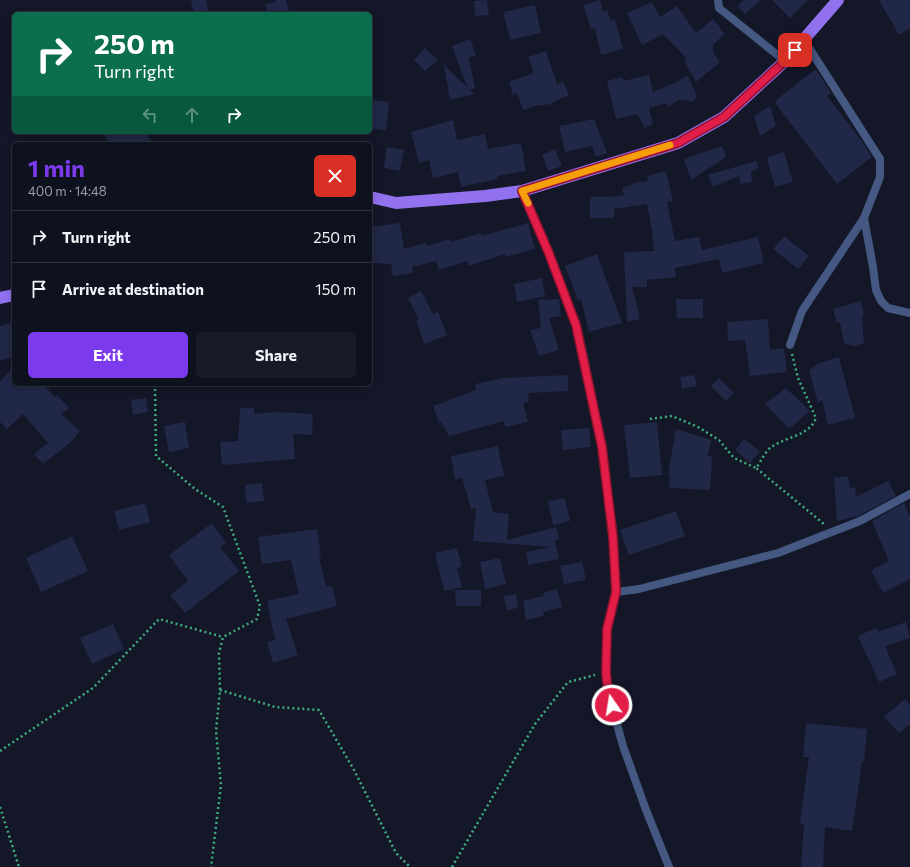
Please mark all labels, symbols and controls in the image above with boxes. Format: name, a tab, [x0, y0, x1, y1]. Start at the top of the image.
text: 250 m	[94, 26, 175, 60]
icon: right	[28, 28, 80, 80]
pin	[778, 33, 812, 67]
icon: arrive	[784, 39, 806, 61]
text: Turn right	[94, 60, 174, 82]
icon: left	[139, 104, 161, 126]
icon: ahead	[181, 104, 203, 126]
icon: right	[223, 104, 245, 126]
text: 1 min	[28, 153, 85, 182]
button: close	[314, 155, 356, 197]
text: 400 m · 14:48	[28, 183, 107, 199]
icon: right	[28, 226, 50, 248]
text: Turn right	[62, 228, 131, 246]
text: 250 m	[313, 228, 356, 246]
icon: arrive	[28, 278, 50, 300]
text: Arrive at destination	[62, 280, 204, 298]
text: 150 m	[315, 280, 356, 298]
button: Exit	[28, 332, 188, 378]
button: Share	[196, 332, 356, 378]
position arrow	[591, 684, 633, 726]

